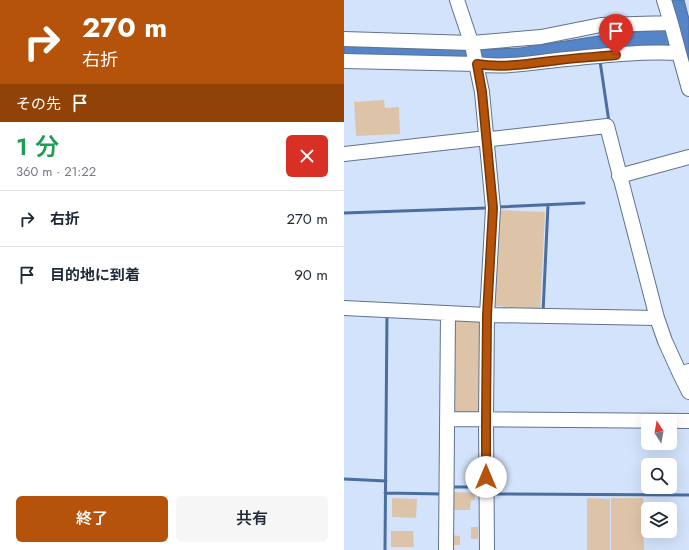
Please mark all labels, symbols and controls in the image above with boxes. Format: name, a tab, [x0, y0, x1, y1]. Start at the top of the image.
text: 270 m	[82, 7, 167, 48]
pin	[599, 14, 633, 55]
icon: right	[16, 16, 68, 68]
icon: arrive	[605, 20, 627, 42]
text: 右折	[82, 47, 118, 73]
icon: arrive	[69, 92, 91, 114]
text: その先	[16, 93, 61, 115]
text: 1 分	[16, 129, 59, 164]
button: close	[286, 135, 328, 177]
text: 360 m · 21:22	[16, 162, 96, 181]
icon: right	[16, 208, 38, 230]
text: 右折	[50, 208, 80, 230]
text: 270 m	[286, 208, 328, 230]
icon: arrive	[16, 264, 38, 286]
text: 目的地に到着	[50, 264, 140, 286]
text: 90 m	[294, 264, 328, 286]
north arrow	[641, 414, 677, 450]
map controls	[641, 414, 677, 538]
position arrow	[465, 456, 507, 498]
button: search	[641, 458, 677, 494]
button: 終了	[16, 496, 168, 542]
button: 共有	[176, 496, 328, 542]
button: layers	[641, 502, 677, 538]

